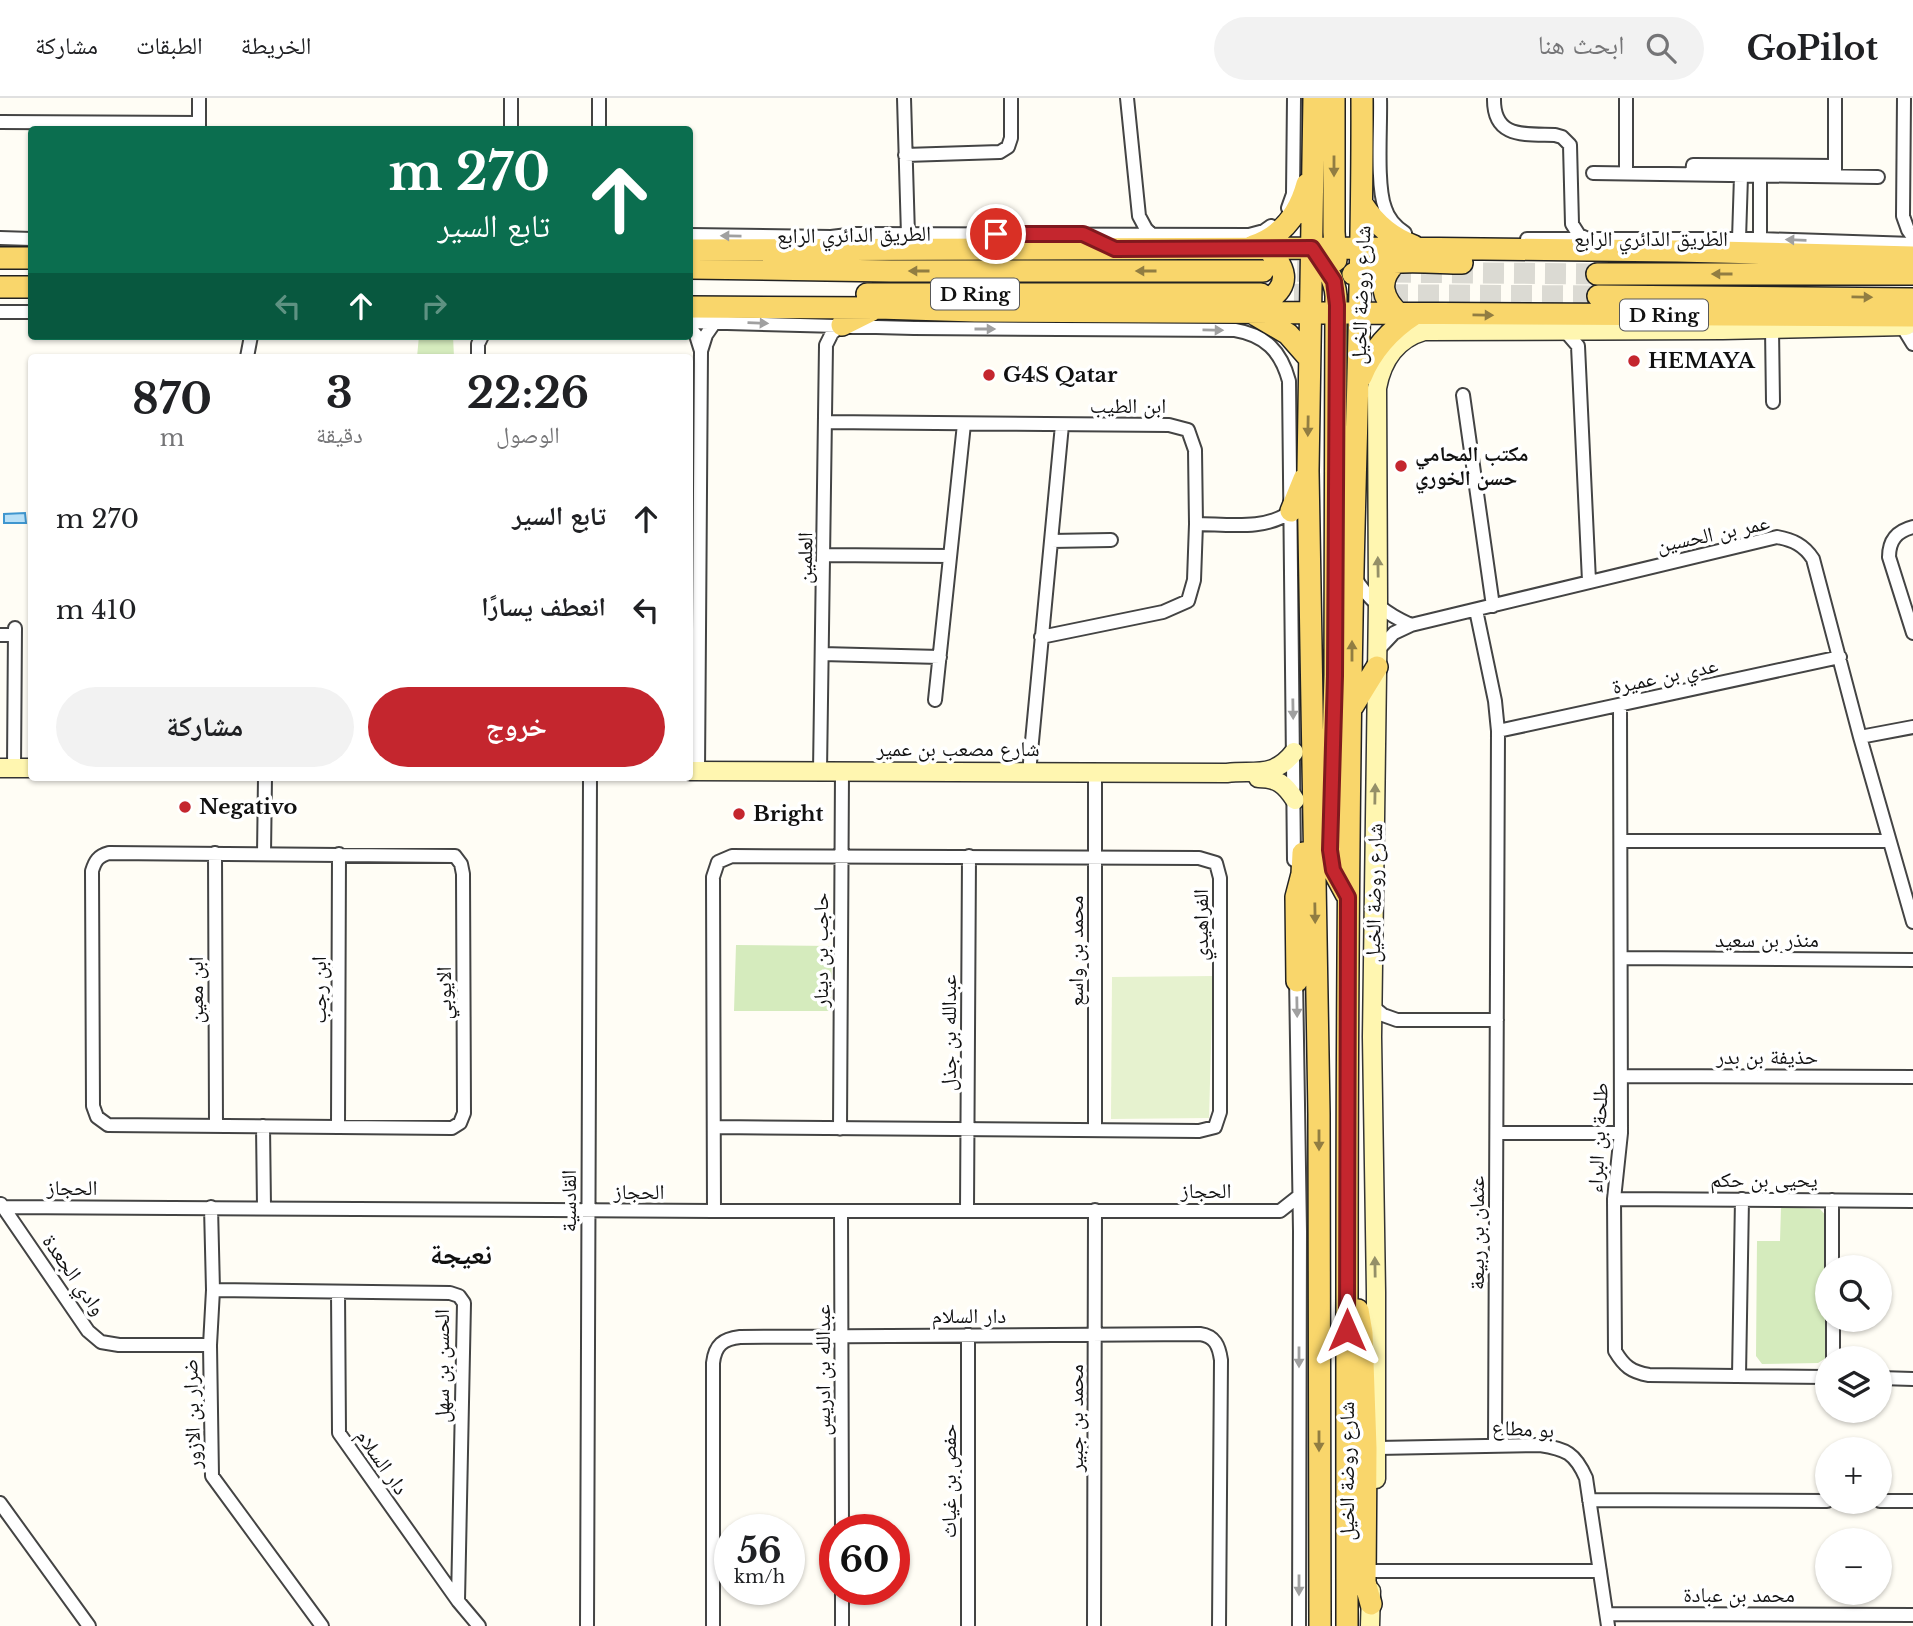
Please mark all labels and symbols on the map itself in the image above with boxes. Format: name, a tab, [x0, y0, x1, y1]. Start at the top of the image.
one-way arrow	[1328, 155, 1340, 177]
pin	[966, 204, 1026, 264]
street label: الطريق الدائري الرابع	[777, 221, 931, 253]
street label: شارع روضة الخيل	[1346, 225, 1376, 365]
street label: الطريق الدائري الرابع	[1574, 226, 1728, 255]
one-way arrow	[720, 230, 742, 242]
one-way arrow	[1785, 235, 1807, 246]
one-way arrow	[907, 265, 929, 277]
one-way arrow	[1135, 265, 1157, 277]
one-way arrow	[1711, 268, 1733, 280]
road number: D Ring	[931, 278, 1019, 310]
one-way arrow	[1851, 292, 1873, 303]
road number: D Ring	[1620, 300, 1708, 330]
one-way arrow	[1472, 309, 1494, 321]
one-way arrow	[747, 317, 769, 329]
one-way arrow	[974, 323, 996, 335]
one-way arrow	[1202, 324, 1224, 336]
place label: HEMAYA	[1648, 348, 1756, 374]
marker: HEMAYA	[1626, 353, 1642, 369]
place label: G4S Qatar	[1003, 362, 1118, 388]
marker: G4S Qatar	[981, 367, 997, 383]
street label: ابن الطيب	[1090, 393, 1166, 419]
one-way arrow	[1303, 415, 1314, 437]
place label: مكتب المحامي حسن الخوري	[1415, 441, 1529, 494]
marker: مكتب المحامي حسن الخوري	[1393, 458, 1409, 474]
street label: عمر بن الحسين	[1654, 509, 1772, 559]
street label: العلمين	[792, 532, 818, 584]
one-way arrow	[1372, 555, 1384, 577]
one-way arrow	[1346, 640, 1358, 662]
street label: عدي بن عميرة	[1610, 652, 1721, 703]
one-way arrow	[1287, 698, 1299, 720]
street label: شارع مصعب بن عمير	[875, 736, 1040, 762]
one-way arrow	[1369, 783, 1381, 805]
place label: Negativo	[199, 794, 297, 820]
marker: Negativo	[177, 799, 193, 815]
place label: Bright	[753, 801, 824, 827]
marker: Bright	[731, 806, 747, 822]
street label: شارع روضة الخيل	[1360, 823, 1388, 963]
street label: الفراهيدي	[1188, 889, 1217, 961]
street label: حاجب بن دينار	[808, 893, 834, 1008]
street label: محمد بن واسع	[1063, 896, 1089, 1006]
one-way arrow	[1310, 902, 1321, 924]
street label: منذر بن سعيد	[1715, 927, 1819, 953]
street label: ابن معين	[183, 956, 209, 1024]
street label: ابن رجب	[306, 956, 332, 1024]
street label: الايوبي	[431, 966, 460, 1020]
street label: عبدالله بن جذل	[936, 974, 962, 1091]
one-way arrow	[1291, 997, 1303, 1019]
street label: حذيفة بن بدر	[1715, 1044, 1818, 1070]
street label: طلحة بن البراء	[1582, 1082, 1614, 1194]
one-way arrow	[1313, 1129, 1325, 1151]
street label: يحيى بن حكم	[1710, 1167, 1818, 1194]
street label: القادسية	[556, 1170, 582, 1232]
street label: الحجاز	[46, 1175, 97, 1201]
street label: عثمان بن ربيعة	[1464, 1176, 1490, 1290]
street label: الحجاز	[1180, 1178, 1231, 1204]
street label: الحجاز	[613, 1179, 664, 1205]
street label: وادي الجعدة	[34, 1229, 111, 1323]
district label: نعيجة	[430, 1237, 492, 1272]
one-way arrow	[1370, 1255, 1381, 1277]
position arrow	[1310, 1293, 1384, 1367]
street label: دار السلام	[932, 1303, 1006, 1330]
street label: عبدالله بن ادريس	[810, 1304, 836, 1436]
street label: الحسن بن سهل	[429, 1309, 455, 1423]
one-way arrow	[1293, 1347, 1305, 1369]
street label: ضرار بن الازور	[177, 1359, 207, 1470]
street label: محمد بن جبير	[1063, 1364, 1089, 1473]
street label: شارع روضة الخيل	[1334, 1401, 1360, 1541]
street label: بو مطاع	[1491, 1414, 1555, 1444]
street label: دار السلام	[349, 1424, 414, 1500]
street label: حفص بن غياث	[936, 1424, 962, 1538]
one-way arrow	[1313, 1430, 1325, 1452]
speed limit sign: 60	[819, 1514, 910, 1605]
one-way arrow	[1293, 1574, 1305, 1596]
street label: محمد بن عبادة	[1683, 1582, 1795, 1608]

